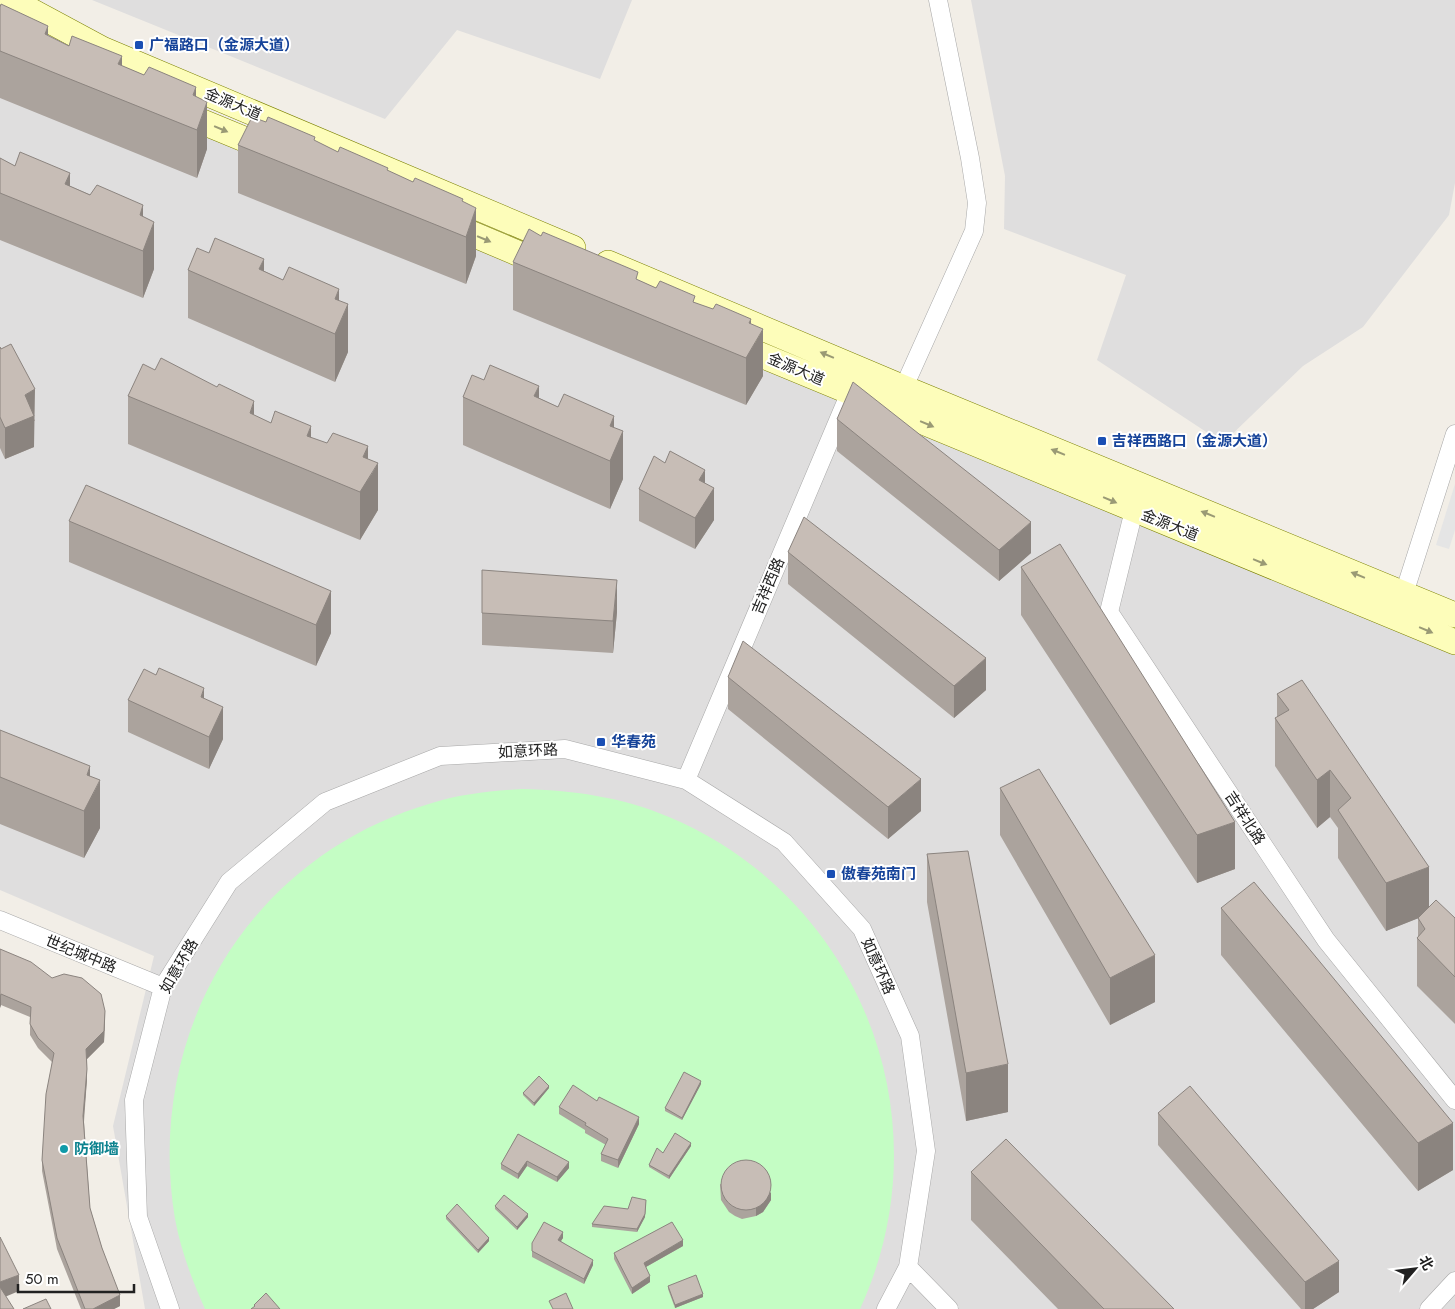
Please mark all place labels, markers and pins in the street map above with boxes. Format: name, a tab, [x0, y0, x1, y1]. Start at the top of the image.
place label: 广福路口（金源大道）	[149, 34, 299, 56]
marker: 广福路口（金源大道）	[133, 39, 145, 51]
place label: 吉祥西路口（金源大道）	[1112, 430, 1277, 452]
marker: 吉祥西路口（金源大道）	[1096, 435, 1108, 447]
place label: 华春苑	[611, 731, 656, 753]
marker: 华春苑	[595, 736, 607, 748]
place label: 傲春苑南门	[841, 863, 916, 885]
marker: 傲春苑南门	[825, 868, 837, 880]
place label: 防御墙	[74, 1138, 119, 1160]
marker: 防御墙	[58, 1143, 70, 1155]

